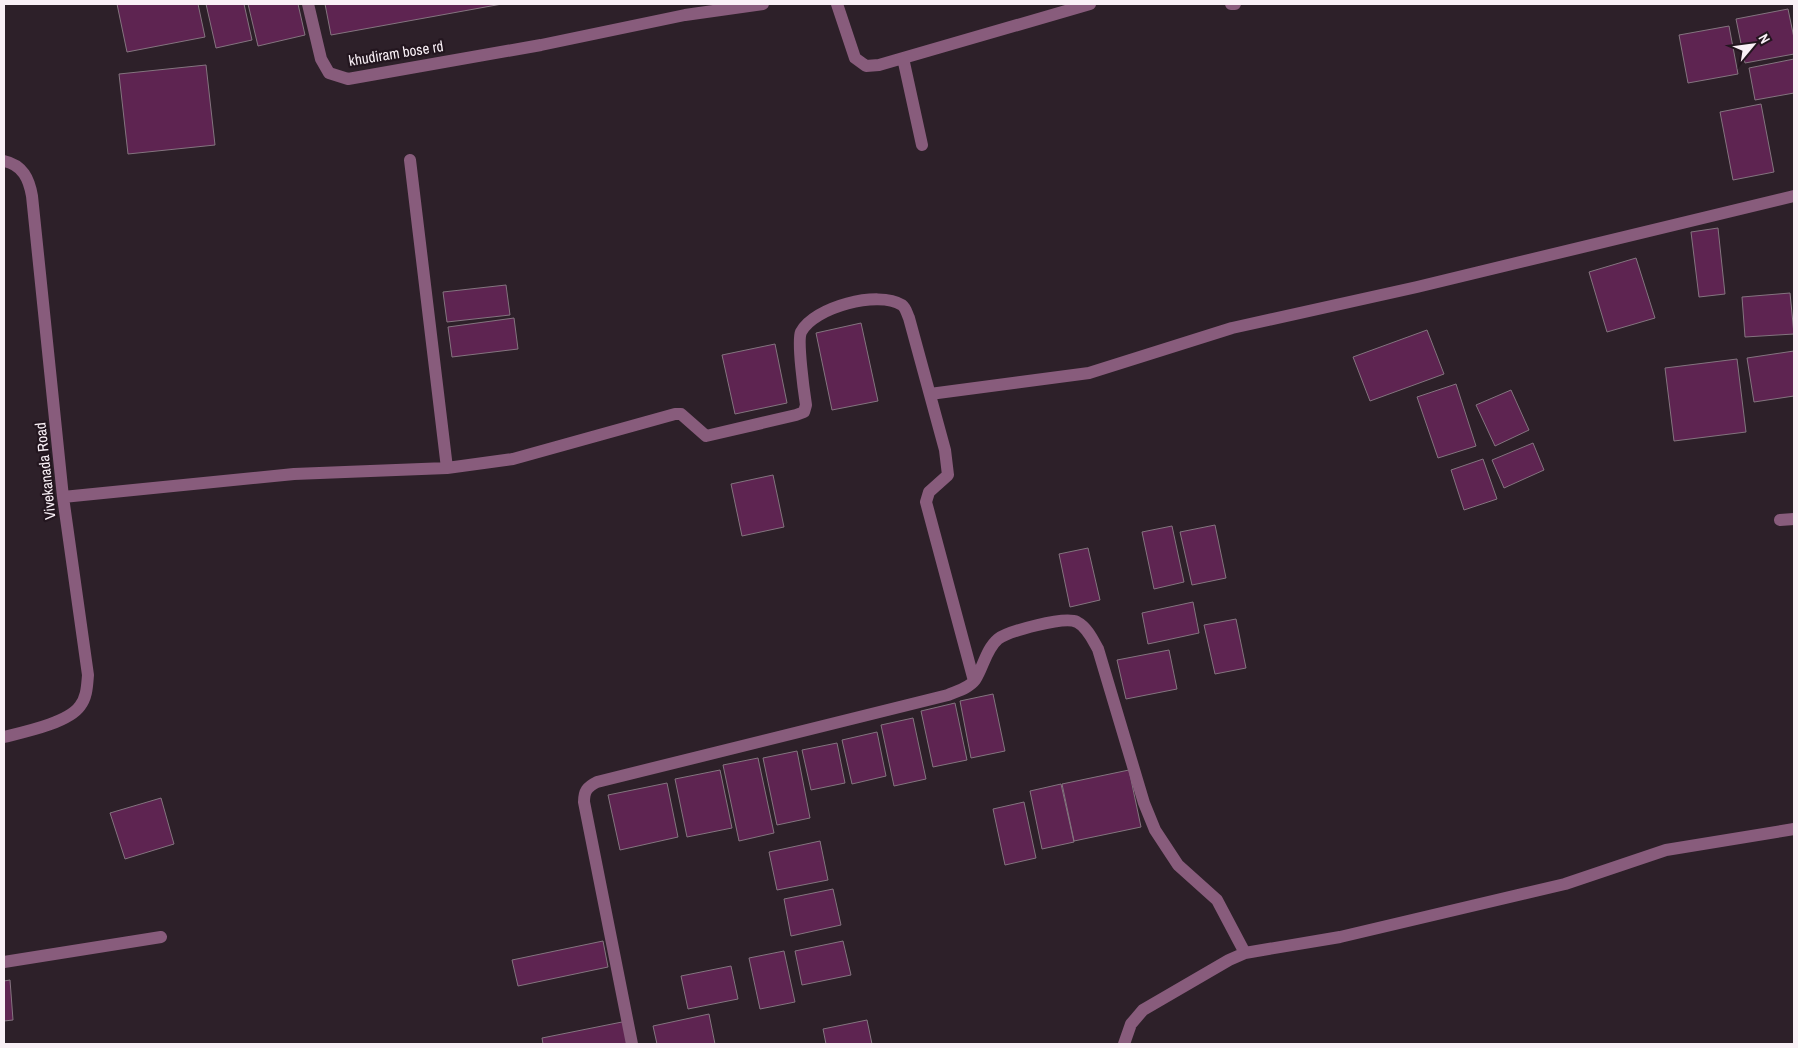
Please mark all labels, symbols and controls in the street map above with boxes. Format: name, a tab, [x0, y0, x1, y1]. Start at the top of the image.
north arrow	[1728, 20, 1778, 70]
text: N	[1754, 31, 1774, 47]
street label: khudiram bose rd	[347, 35, 445, 71]
street label: Vivekanada Road	[29, 421, 61, 521]

